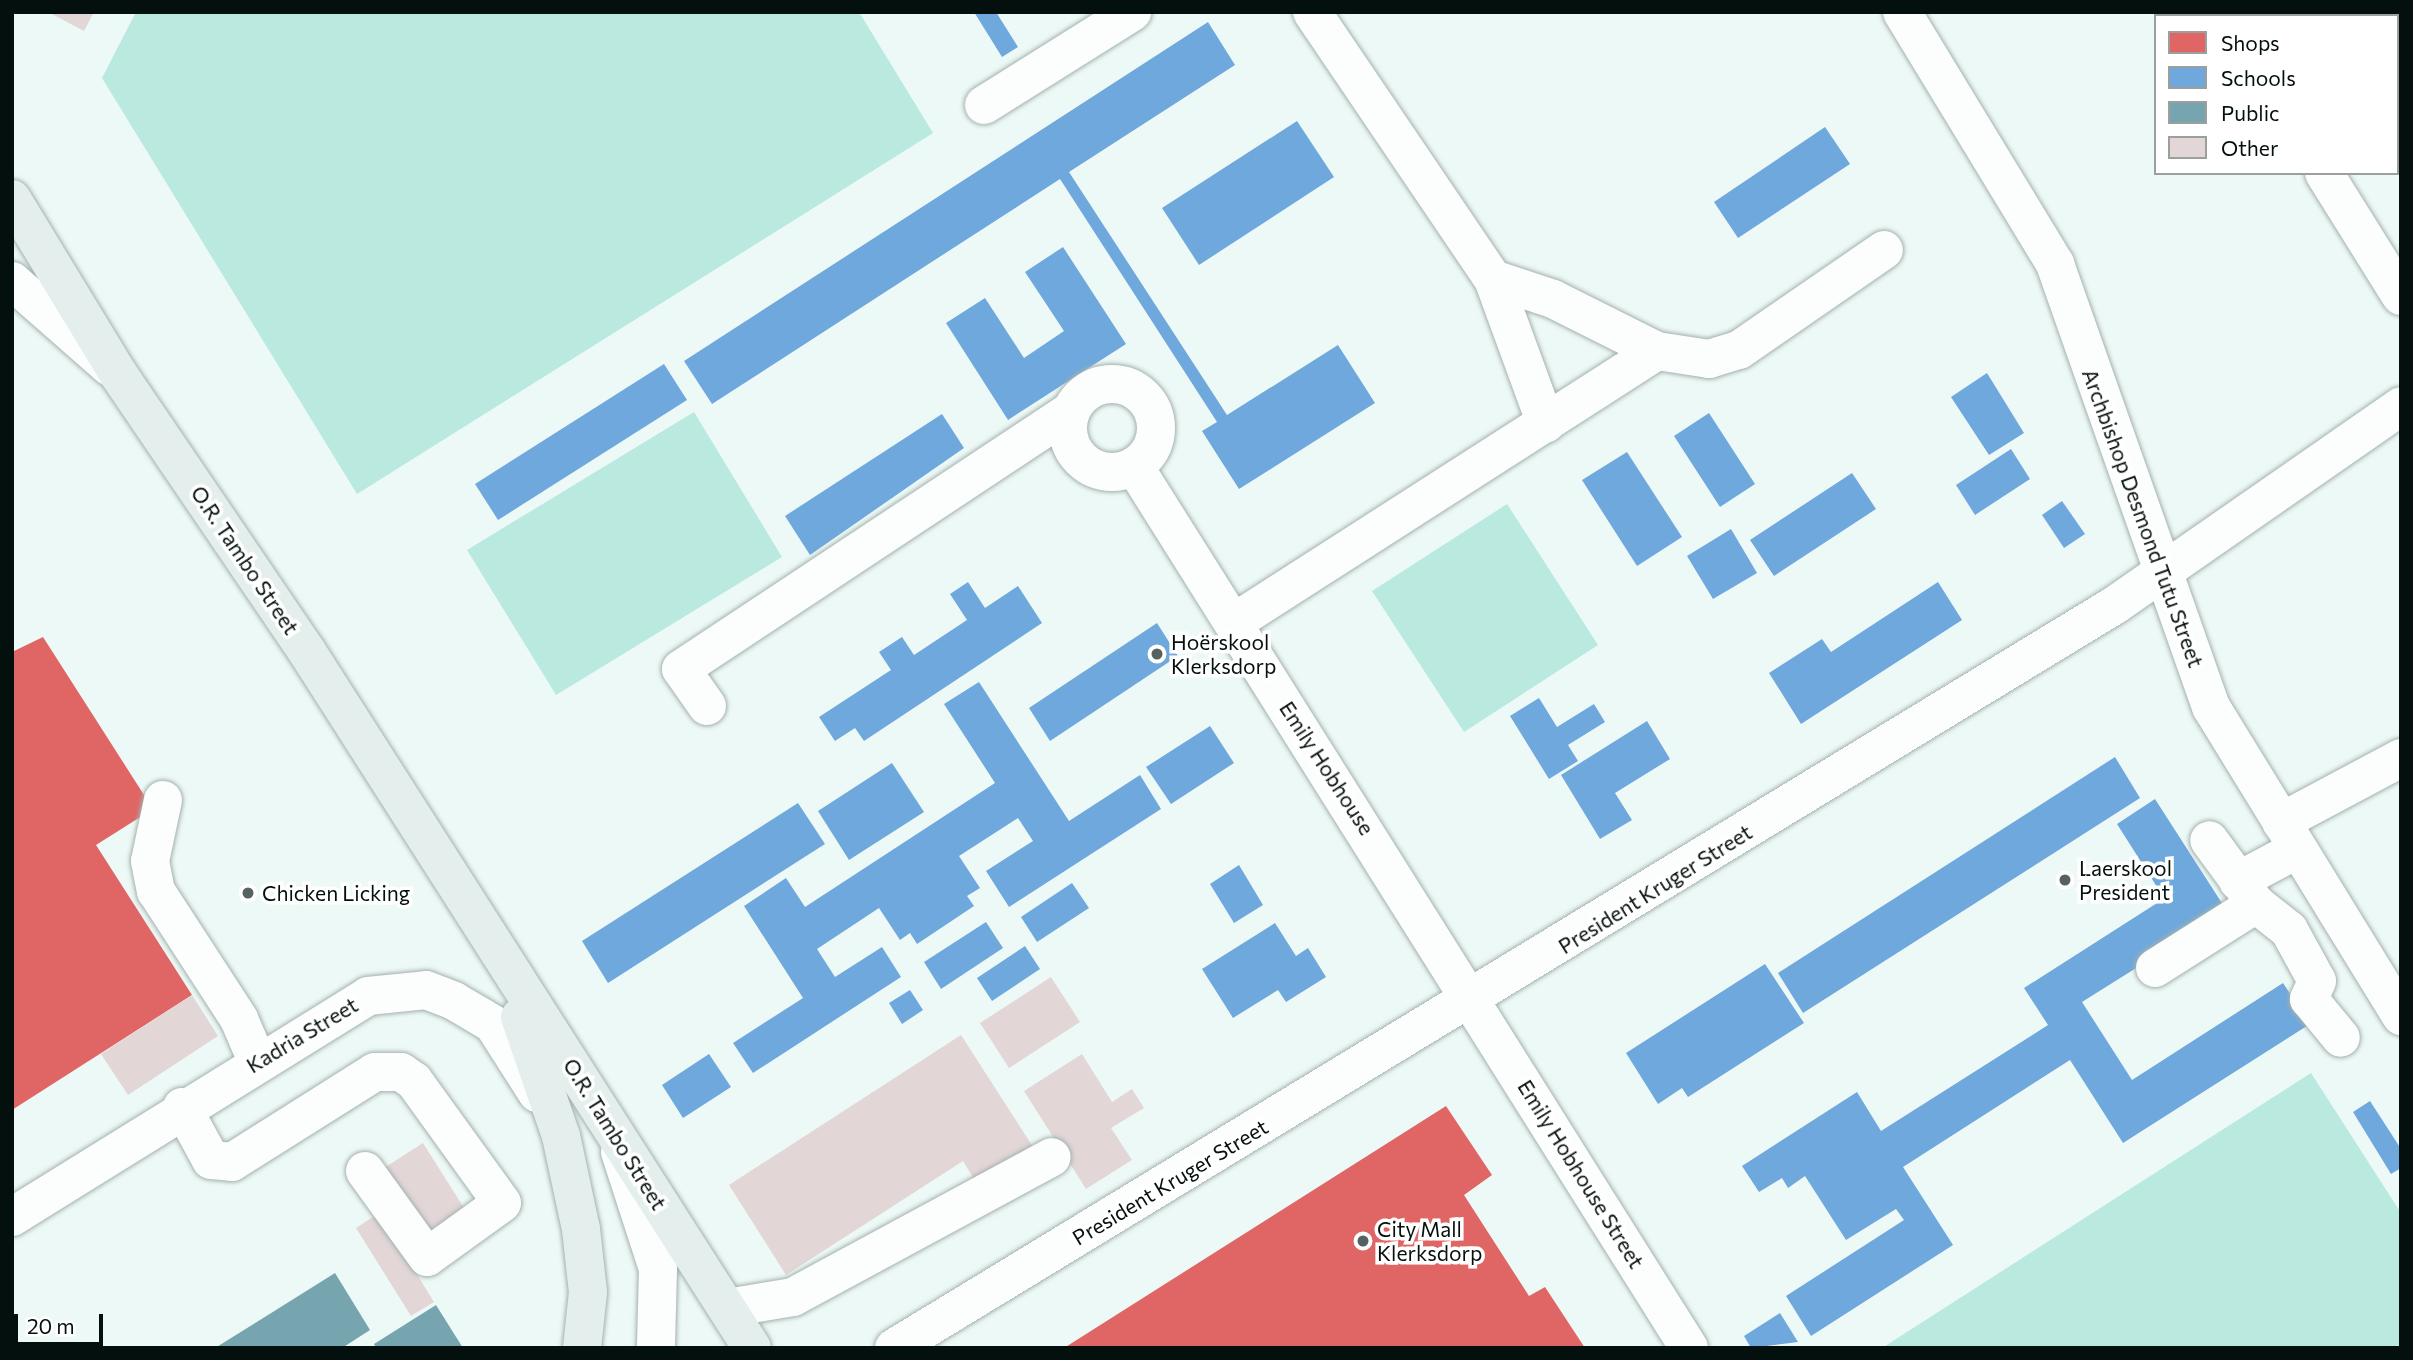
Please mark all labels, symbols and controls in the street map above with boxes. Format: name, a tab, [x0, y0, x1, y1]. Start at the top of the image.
legend	[2154, 14, 2399, 175]
text: Shops	[2221, 30, 2280, 55]
text: Schools	[2221, 65, 2296, 90]
text: Public	[2221, 100, 2279, 125]
text: Other	[2221, 135, 2278, 160]
street label: Archbishop Desmond Tutu Street	[2077, 365, 2209, 671]
street label: O.R. Tambo Street	[186, 481, 304, 639]
place label: Hoërskool Klerksdorp	[1171, 629, 1276, 679]
marker: Hoërskool Klerksdorp	[1149, 646, 1165, 662]
street label: Emily Hobhouse	[1274, 697, 1380, 839]
street label: President Kruger Street	[1554, 819, 1756, 959]
place label: Laerskool President	[2079, 855, 2172, 905]
marker: Laerskool President	[2057, 872, 2073, 888]
place label: Chicken Licking	[262, 880, 410, 906]
marker: Chicken Licking	[240, 885, 256, 901]
street label: Kadria Street	[242, 992, 362, 1078]
street label: O.R. Tambo Street	[558, 1054, 672, 1214]
street label: Emily Hobhouse Street	[1513, 1075, 1649, 1273]
street label: President Kruger Street	[1068, 1114, 1272, 1250]
place label: City Mall Klerksdorp	[1377, 1216, 1482, 1266]
marker: City Mall Klerksdorp	[1355, 1233, 1371, 1249]
scale bar	[18, 1300, 107, 1344]
text: 20 m	[27, 1313, 75, 1338]

